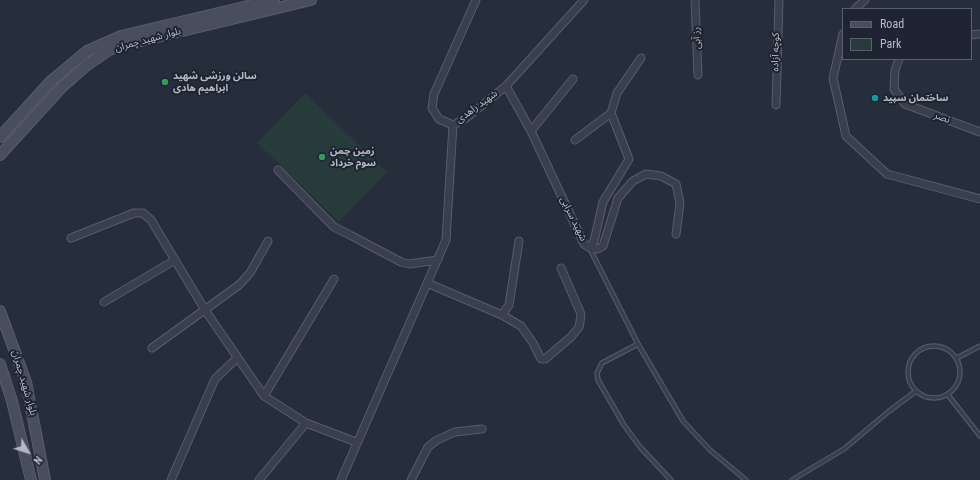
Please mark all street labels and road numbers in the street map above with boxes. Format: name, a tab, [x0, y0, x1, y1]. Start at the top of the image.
street label: بلوار شهید چمران	[114, 25, 182, 55]
street label: رز آبی	[691, 27, 703, 49]
street label: کوچه آزاده	[770, 32, 782, 72]
street label: شهید زاهدی	[454, 88, 500, 126]
street label: نصر	[932, 110, 952, 126]
street label: شهید سرابی	[557, 195, 589, 243]
street label: بلوار شهید چمران	[9, 349, 39, 417]

